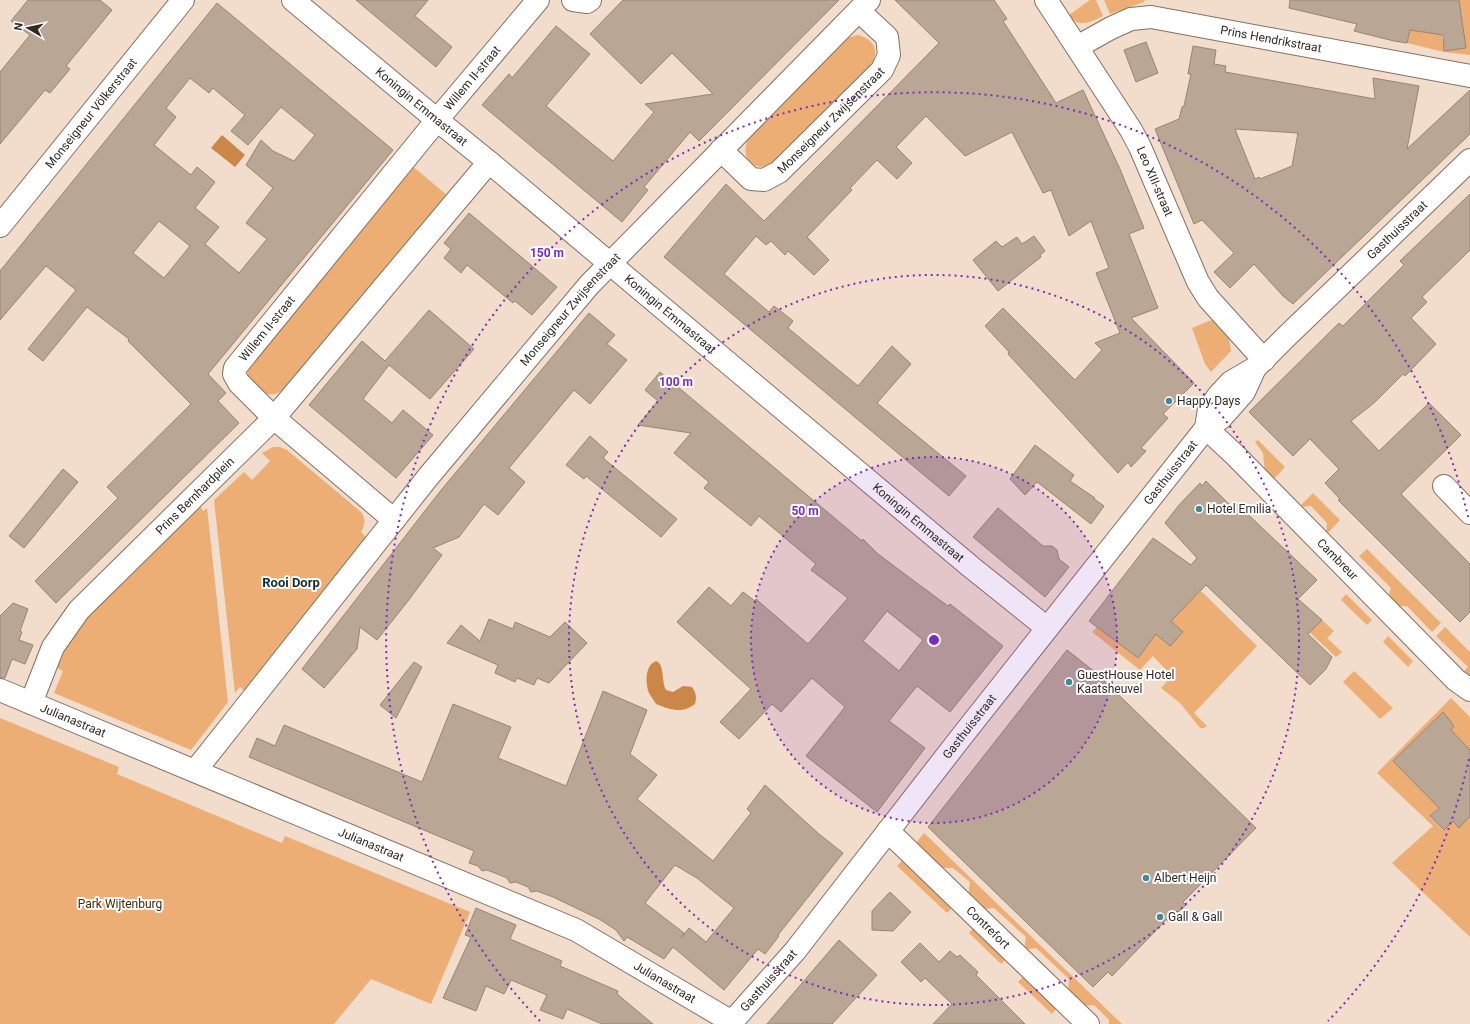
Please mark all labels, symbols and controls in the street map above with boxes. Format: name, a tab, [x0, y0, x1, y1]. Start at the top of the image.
north arrow	[8, 8, 48, 48]
text: N	[12, 21, 26, 31]
street label: Prins Hendrikstraat	[1219, 23, 1323, 55]
street label: Willem II-straat	[441, 43, 503, 113]
street label: Monseigneur Völkerstraat	[43, 55, 140, 171]
street label: Monseigneur Zwijsenstraat	[775, 64, 888, 176]
street label: Koningin Emmastraat	[373, 65, 470, 149]
street label: Leo XIII-straat	[1134, 144, 1176, 218]
street label: Gasthuisstraat	[1364, 198, 1430, 262]
text: 150 m	[530, 246, 564, 260]
street label: Monseigneur Zwijsenstraat	[517, 250, 623, 369]
street label: Koningin Emmastraat	[622, 272, 719, 357]
street label: Willem II-straat	[236, 293, 298, 364]
text: 100 m	[659, 375, 693, 389]
place label: Happy Days	[1177, 394, 1240, 408]
marker: Happy Days	[1164, 396, 1174, 406]
street label: Gasthuisstraat	[1141, 438, 1200, 508]
street label: Prins Bernhardplein	[153, 454, 237, 538]
street label: Koningin Emmastraat	[870, 480, 967, 565]
place label: Hotel Emilia	[1207, 502, 1271, 516]
text: 50 m	[791, 504, 819, 518]
marker: Hotel Emilia	[1194, 504, 1204, 514]
street label: Cambreur	[1314, 536, 1361, 583]
district label: Rooi Dorp	[262, 575, 320, 590]
centre of rings	[927, 633, 941, 647]
place label: GuestHouse Hotel Kaatsheuvel	[1077, 668, 1174, 696]
marker: GuestHouse Hotel Kaatsheuvel	[1064, 677, 1074, 687]
street label: Gasthuisstraat	[940, 692, 999, 762]
street label: Julianastraat	[38, 701, 108, 740]
street label: Julianastraat	[336, 825, 406, 865]
place label: Albert Heijn	[1154, 871, 1216, 885]
marker: Albert Heijn	[1141, 873, 1151, 883]
park label: Park Wijtenburg	[78, 897, 162, 911]
street label: Contrefort	[963, 903, 1013, 952]
place label: Gall & Gall	[1168, 910, 1223, 924]
marker: Gall & Gall	[1155, 912, 1165, 922]
street label: Gasthuisstraat	[737, 947, 800, 1015]
street label: Julianastraat	[631, 959, 698, 1006]

